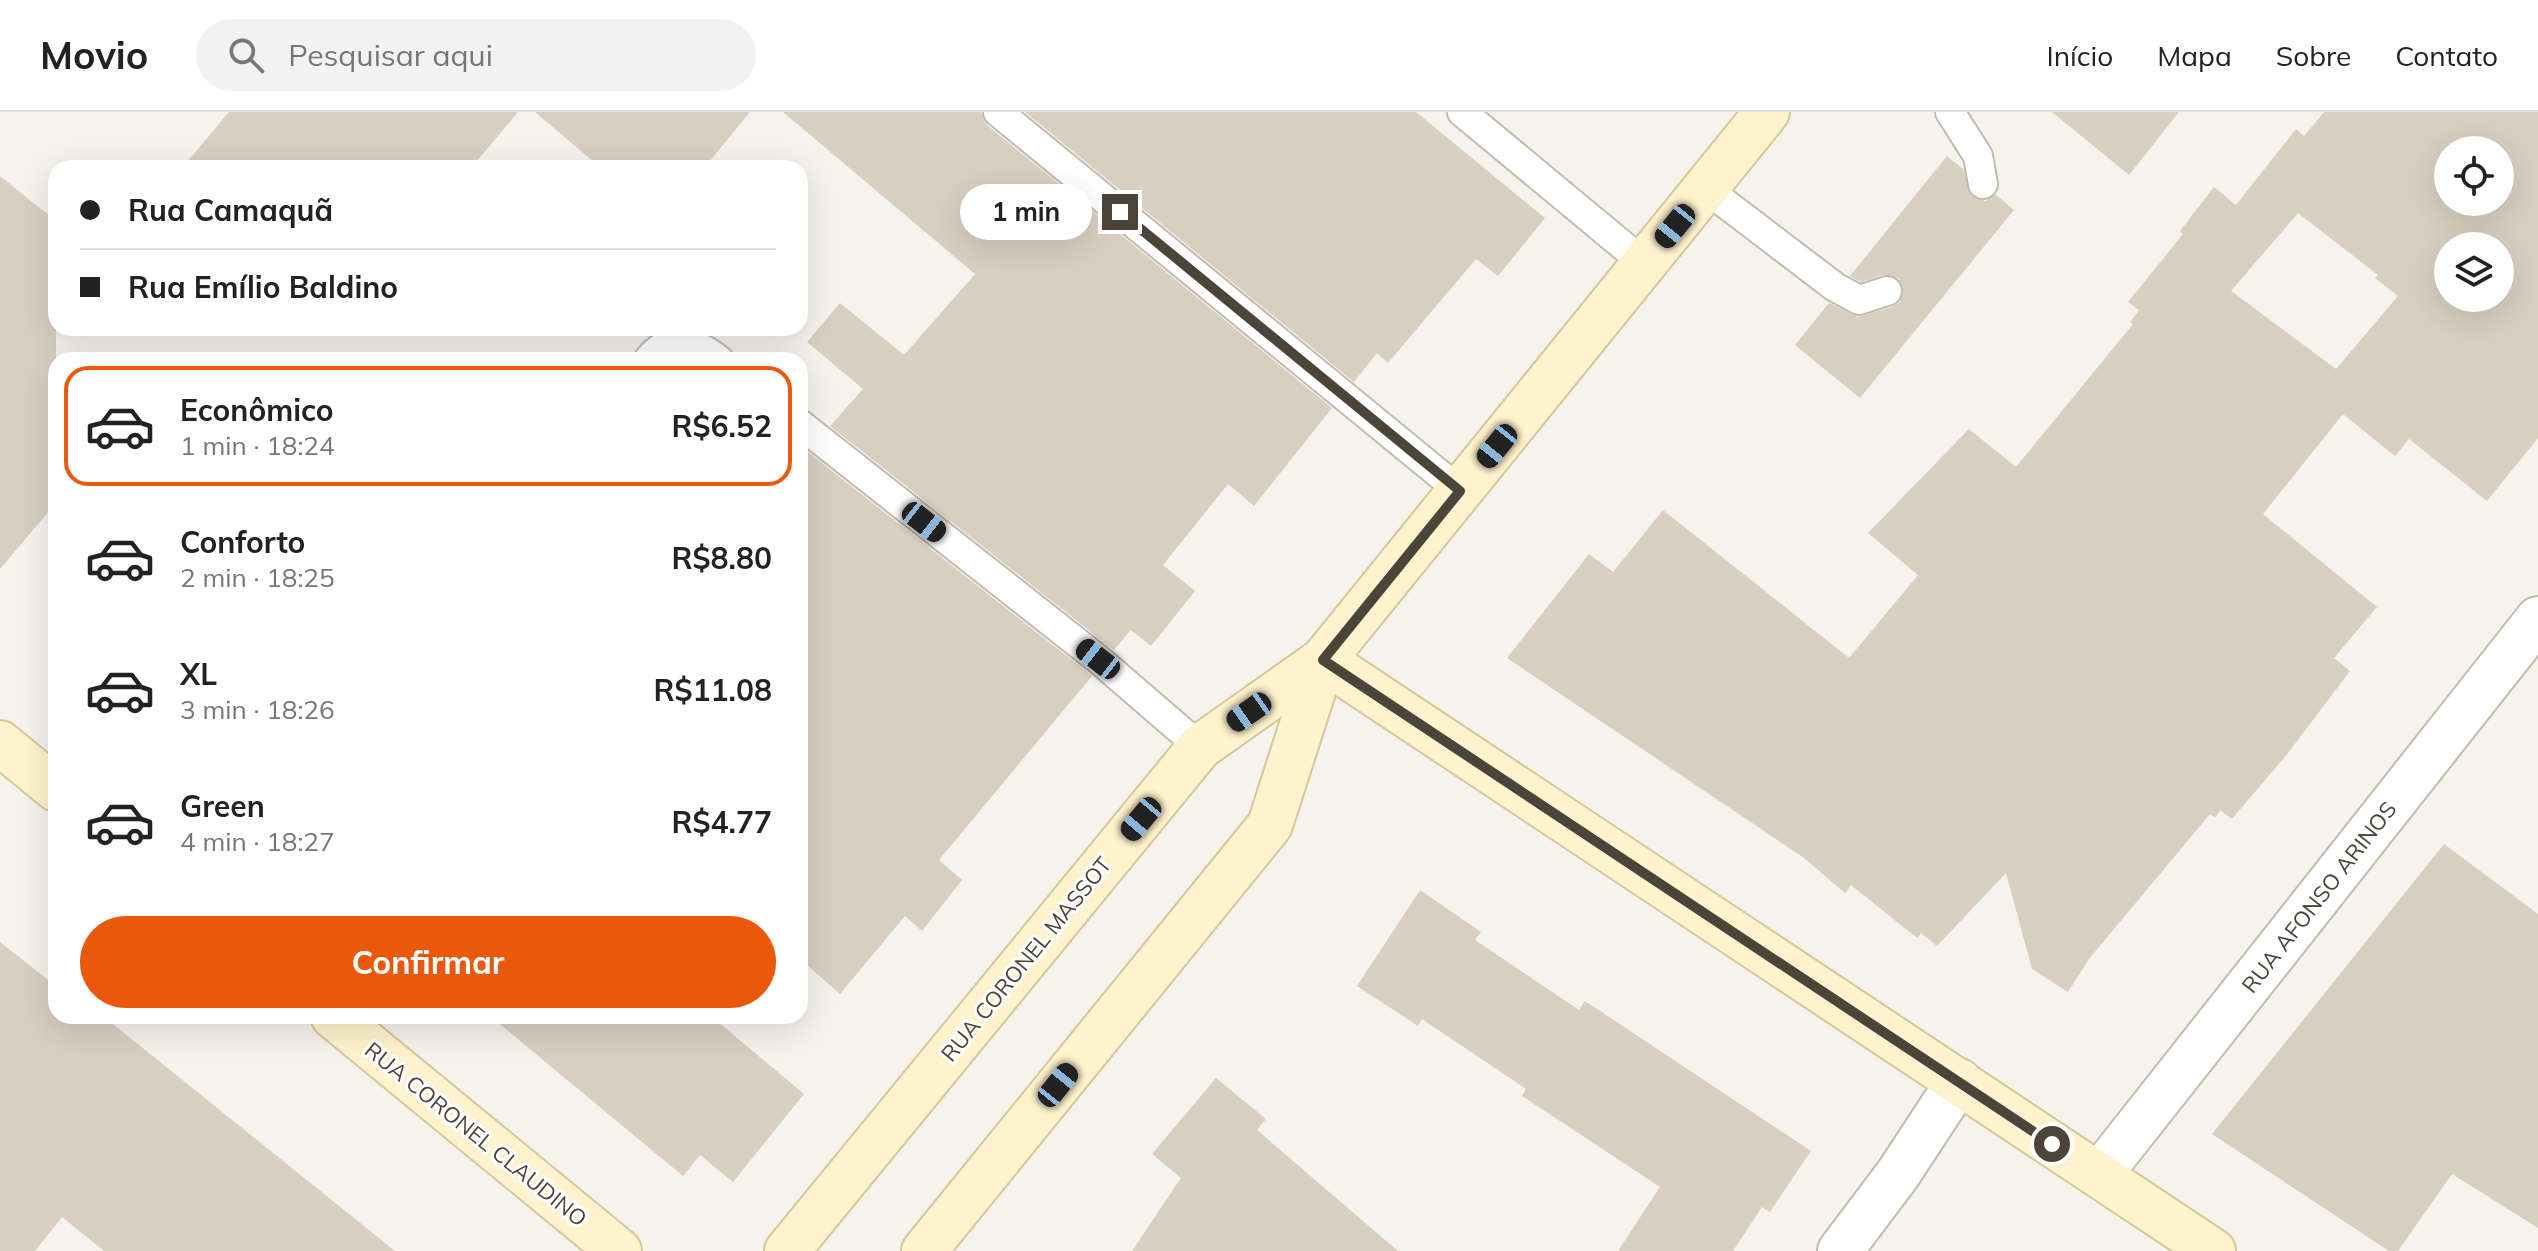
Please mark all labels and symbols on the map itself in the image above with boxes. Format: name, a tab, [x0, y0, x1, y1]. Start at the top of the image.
callout: 1 min	[960, 184, 1092, 240]
route end	[1102, 194, 1138, 230]
car	[1651, 200, 1699, 252]
car	[1473, 420, 1521, 472]
car	[898, 498, 950, 546]
car	[1072, 635, 1124, 683]
car	[1222, 688, 1276, 736]
car	[1116, 793, 1166, 845]
street label: RUA AFONSO ARINOS	[2236, 796, 2402, 998]
street label: RUA CORONEL MASSOT	[935, 851, 1117, 1067]
street label: RUA CORONEL CLAUDINO	[359, 1036, 593, 1232]
car	[1034, 1059, 1082, 1111]
route start	[2034, 1126, 2070, 1162]

